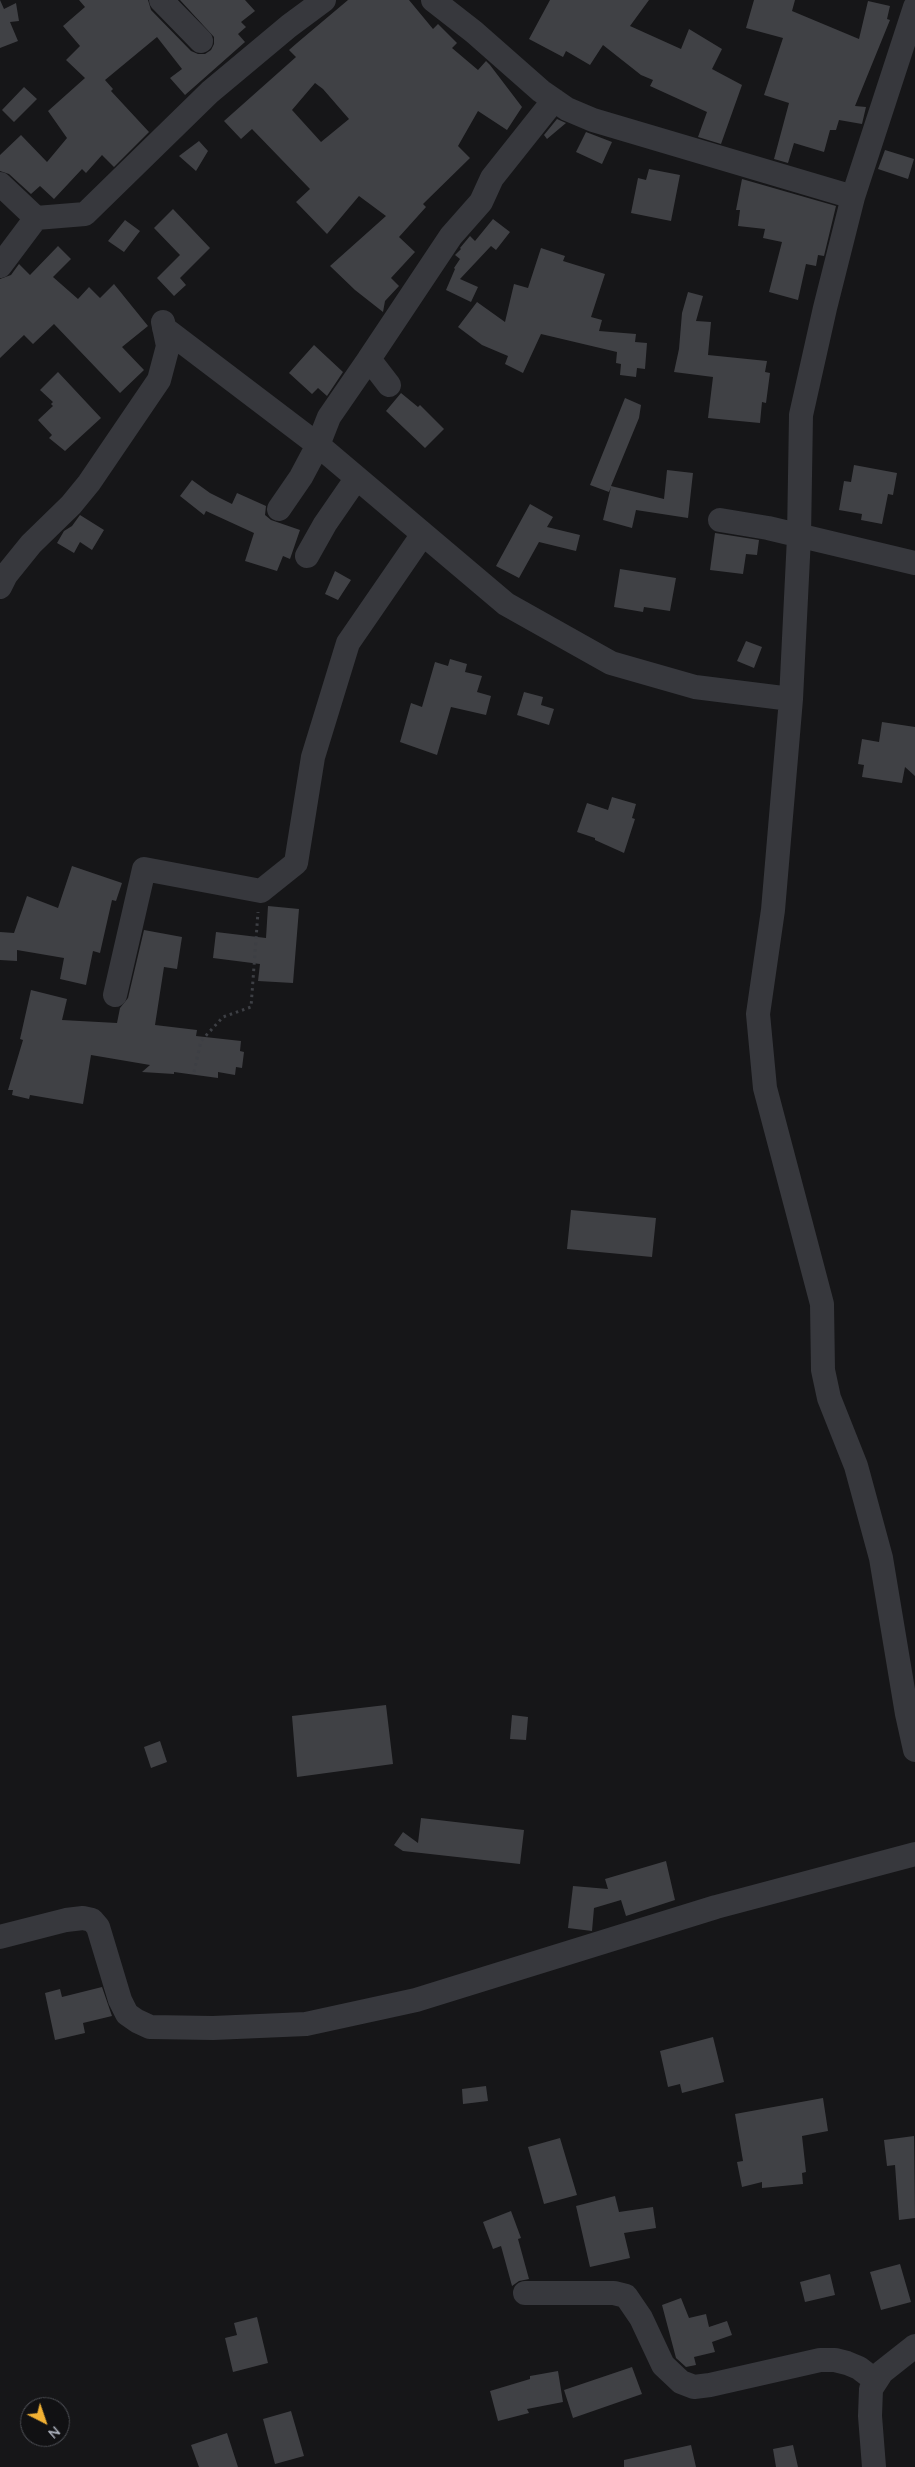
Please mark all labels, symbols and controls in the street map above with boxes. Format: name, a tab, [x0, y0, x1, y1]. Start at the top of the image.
north arrow	[20, 2397, 70, 2447]
text: N	[44, 2422, 64, 2443]

